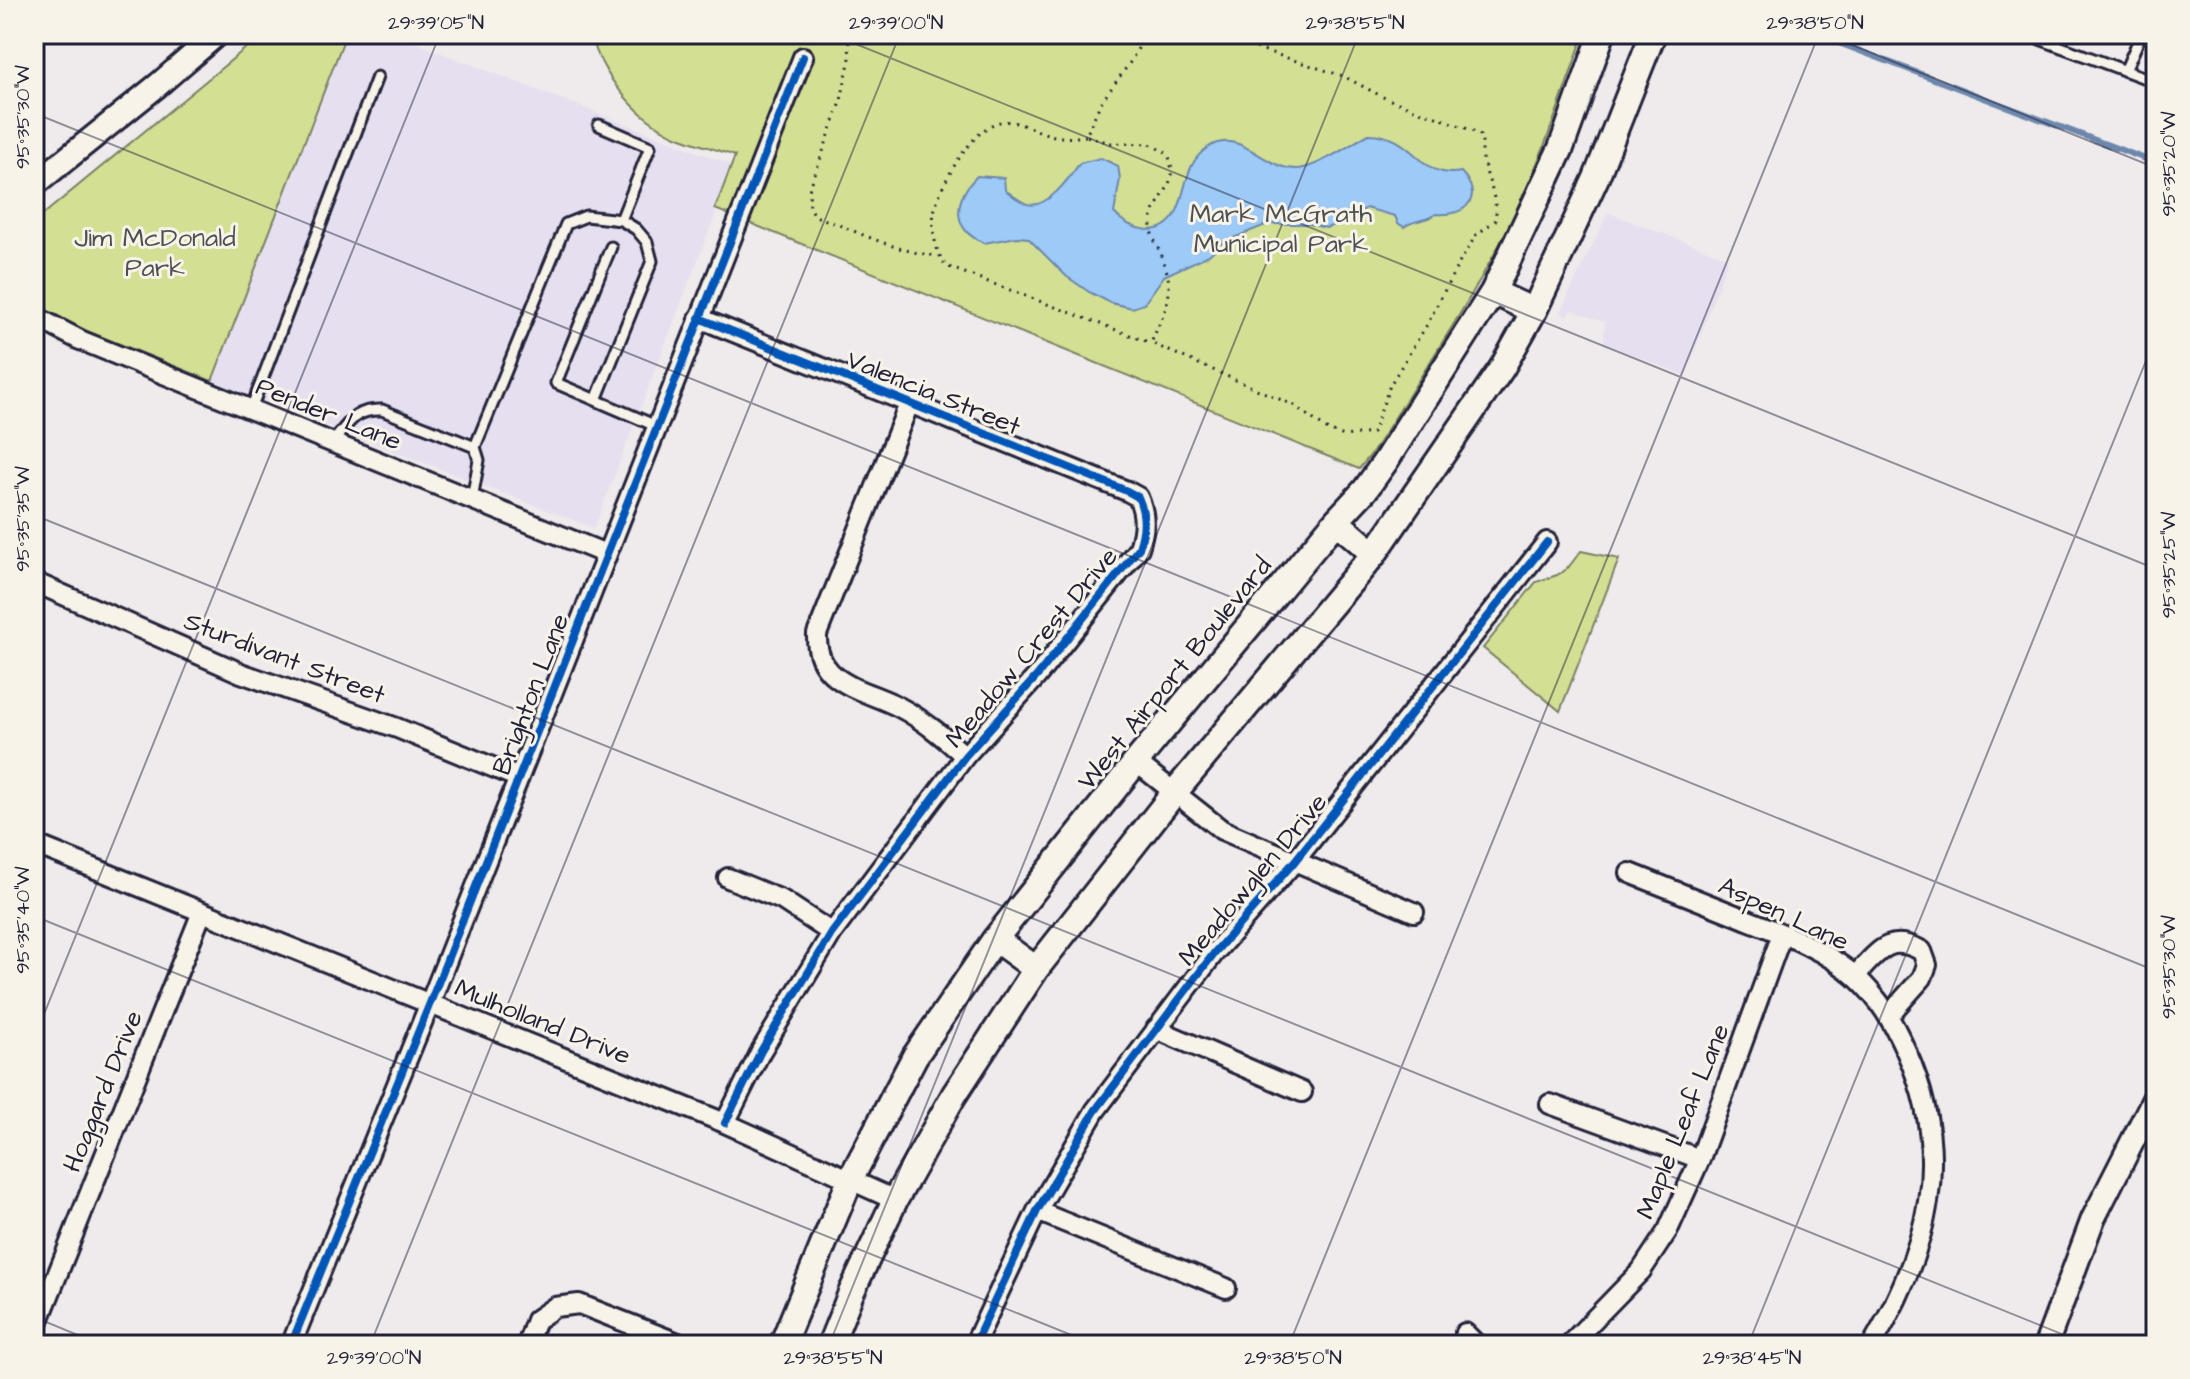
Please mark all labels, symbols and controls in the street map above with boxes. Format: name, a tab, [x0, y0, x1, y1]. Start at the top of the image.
text: 29°39'05"N	[388, 9, 484, 37]
text: 29°39'00"N	[849, 9, 943, 37]
text: 29°38'55"N	[1305, 9, 1405, 37]
text: 29°38'50"N	[1766, 9, 1864, 37]
text: 95°35'30"W	[9, 65, 37, 169]
text: 95°35'20"W	[2155, 111, 2183, 217]
park label: Mark McGrath Municipal Park	[1190, 196, 1372, 262]
park label: Jim McDonald Park	[74, 220, 236, 286]
street label: Valencia Street	[841, 342, 1027, 444]
street label: Pender Lane	[250, 368, 407, 459]
text: 95°35'35"W	[9, 466, 37, 572]
text: 95°35'25"W	[2155, 511, 2183, 618]
street label: Meadow Crest Drive	[937, 540, 1126, 756]
street label: West Airport Boulevard	[1069, 549, 1280, 798]
street label: Sturdivant Street	[179, 603, 391, 713]
street label: Brighton Lane	[484, 609, 580, 781]
street label: Meadowglen Drive	[1170, 786, 1337, 975]
text: 95°35'40"W	[9, 866, 37, 974]
street label: Aspen Lane	[1713, 868, 1855, 960]
text: 95°35'30"W	[2155, 915, 2183, 1019]
street label: Mulholland Drive	[449, 970, 636, 1074]
street label: Hoggard Drive	[54, 1005, 154, 1178]
street label: Maple Leaf Lane	[1627, 1019, 1738, 1224]
text: 29°39'00"N	[327, 1344, 421, 1372]
text: 29°38'55"N	[783, 1344, 883, 1372]
text: 29°38'50"N	[1244, 1344, 1342, 1372]
text: 29°38'45"N	[1703, 1344, 1801, 1372]

